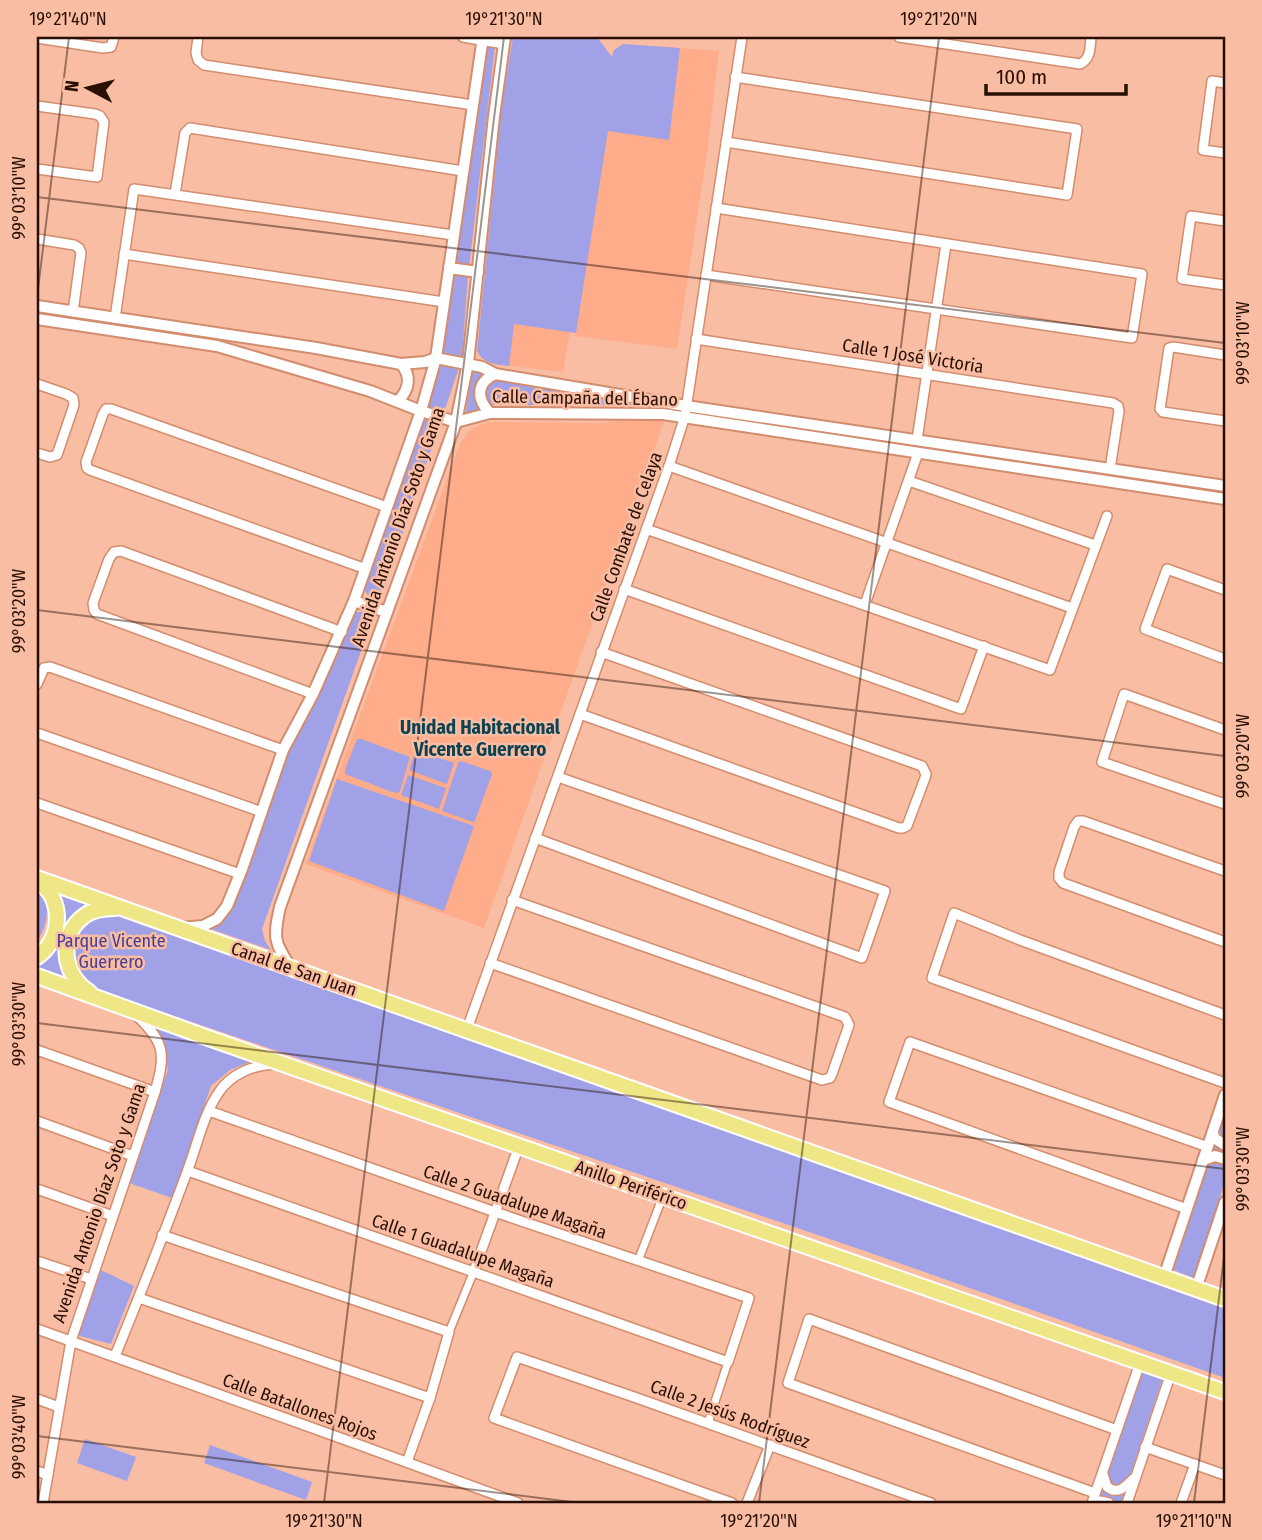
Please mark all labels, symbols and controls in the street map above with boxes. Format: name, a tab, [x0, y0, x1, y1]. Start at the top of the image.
text: 19°21'40"N	[29, 8, 107, 30]
text: 19°21'30"N	[465, 8, 543, 30]
text: 19°21'20"N	[900, 8, 978, 30]
north arrow	[52, 52, 122, 122]
scale bar	[986, 52, 1126, 96]
text: 100 m	[996, 64, 1047, 90]
text: N	[60, 79, 84, 93]
text: 99°03'10"W	[8, 156, 30, 240]
text: 99°03'10"W	[1232, 301, 1254, 385]
street label: Calle 1 José Victoria	[841, 334, 985, 378]
street label: Calle Campaña del Ébano	[492, 384, 678, 411]
street label: Avenida Antonio Díaz Soto y Gama	[347, 404, 449, 650]
street label: Calle Combate de Celaya	[585, 449, 667, 625]
text: 99°03'20"W	[8, 568, 30, 653]
text: 99°03'20"W	[1232, 713, 1254, 798]
district label: Unidad Habitacional Vicente Guerrero	[400, 716, 561, 761]
park label: Parque Vicente Guerrero	[56, 930, 166, 973]
street label: Canal de San Juan	[228, 937, 360, 1001]
text: 99°03'30"W	[8, 981, 30, 1066]
street label: Avenida Antonio Díaz Soto y Gama	[48, 1080, 150, 1326]
text: 99°03'30"W	[1232, 1126, 1254, 1211]
street label: Anillo Periférico	[572, 1156, 690, 1214]
street label: Calle 2 Guadalupe Magaña	[420, 1160, 610, 1244]
street label: Calle 1 Guadalupe Magaña	[369, 1209, 557, 1293]
street label: Calle Batallones Rojos	[220, 1369, 381, 1445]
street label: Calle 2 Jesús Rodríguez	[647, 1375, 813, 1453]
text: 99°03'40"W	[8, 1394, 30, 1479]
text: 19°21'30"N	[285, 1510, 363, 1532]
text: 19°21'20"N	[720, 1510, 798, 1532]
text: 19°21'10"N	[1156, 1510, 1232, 1532]

